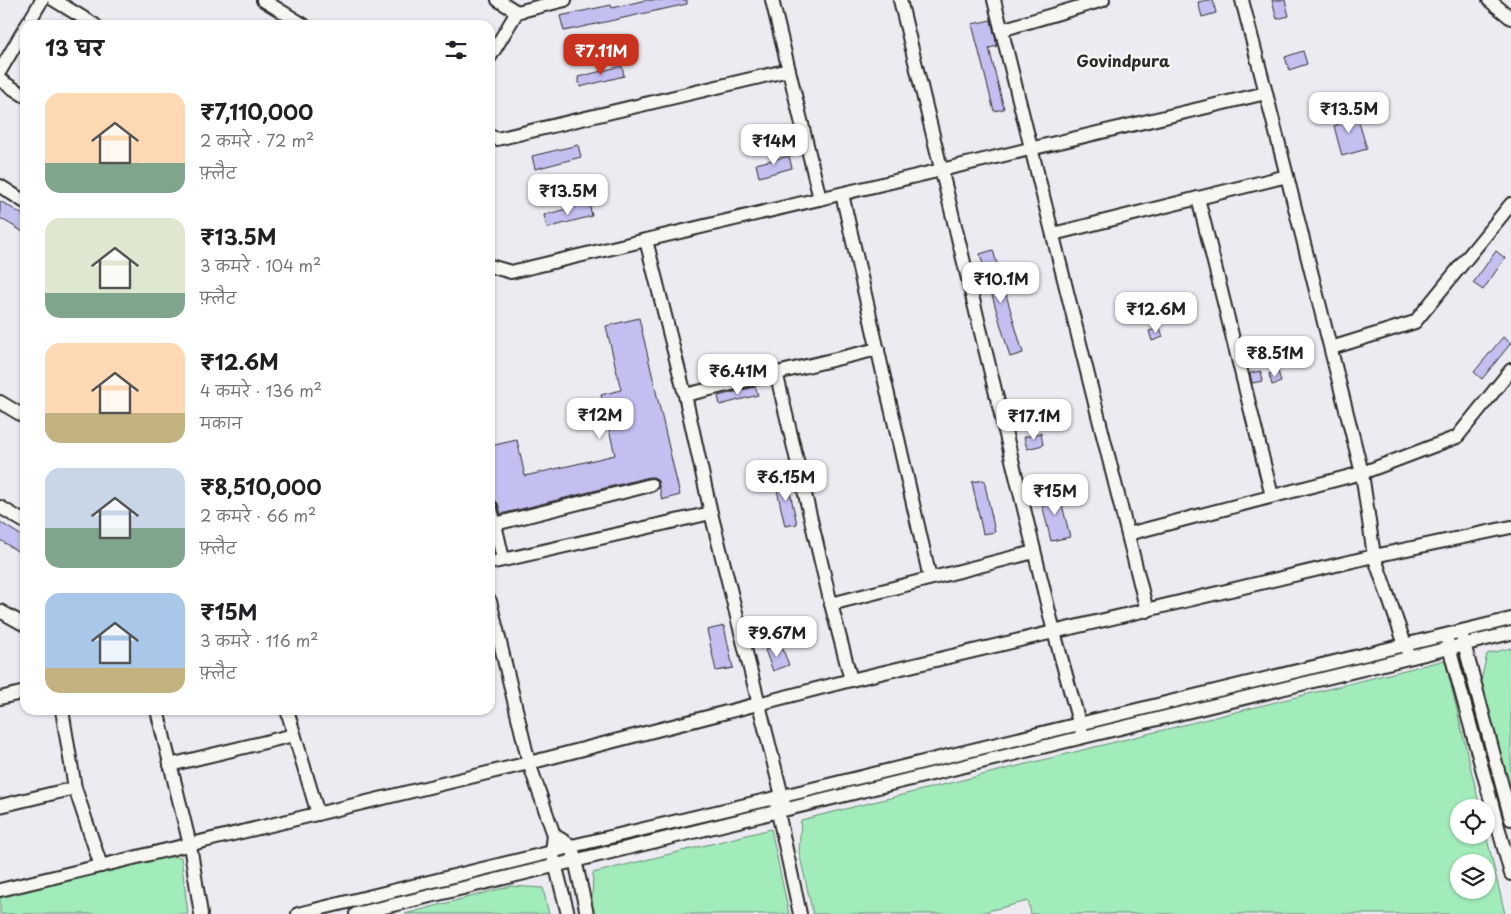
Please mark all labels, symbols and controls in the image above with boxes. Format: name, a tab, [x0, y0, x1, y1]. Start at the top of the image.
text: 13 घर	[45, 31, 103, 63]
pin: ₹7.11M	[560, 34, 642, 76]
icon: filters	[442, 36, 470, 64]
text: ₹7.11M	[575, 38, 627, 62]
district label: Govindpura	[1076, 48, 1170, 72]
pin: ₹13.5M	[1308, 92, 1390, 134]
text: ₹7,110,000	[200, 95, 313, 127]
text: ₹13.5M	[1320, 96, 1378, 120]
icon: home	[85, 113, 145, 173]
pin: ₹14M	[744, 124, 804, 166]
text: 2 कमरे · 72 m²	[200, 128, 314, 152]
text: ₹14M	[752, 128, 796, 152]
text: फ़्लैट	[200, 160, 236, 184]
pin: ₹13.5M	[527, 174, 609, 216]
text: ₹13.5M	[539, 178, 597, 202]
text: ₹13.5M	[200, 220, 277, 252]
icon: home	[85, 238, 145, 298]
text: 3 कमरे · 104 m²	[200, 253, 321, 277]
pin: ₹10.1M	[960, 262, 1042, 304]
text: ₹10.1M	[973, 266, 1029, 290]
text: फ़्लैट	[200, 285, 236, 309]
pin: ₹12.6M	[1115, 292, 1197, 334]
text: ₹12.6M	[1126, 296, 1186, 320]
pin: ₹8.51M	[1234, 336, 1316, 378]
text: ₹8.51M	[1246, 340, 1304, 364]
text: ₹12.6M	[200, 345, 279, 377]
pin: ₹6.41M	[697, 354, 779, 396]
text: ₹6.41M	[709, 358, 767, 382]
icon: home	[85, 363, 145, 423]
text: 4 कमरे · 136 m²	[200, 378, 322, 402]
pin: ₹12M	[570, 398, 630, 440]
pin: ₹17.1M	[993, 398, 1075, 441]
text: ₹12M	[578, 402, 622, 426]
text: ₹17.1M	[1007, 403, 1061, 427]
text: मकान	[200, 410, 242, 434]
pin: ₹6.15M	[745, 460, 827, 502]
text: ₹6.15M	[757, 464, 815, 488]
text: ₹8,510,000	[200, 470, 322, 502]
pin: ₹15M	[1025, 474, 1085, 516]
text: ₹15M	[1033, 478, 1077, 502]
icon: home	[85, 488, 145, 548]
text: 2 कमरे · 66 m²	[200, 503, 316, 527]
text: फ़्लैट	[200, 535, 236, 559]
text: ₹15M	[200, 595, 257, 627]
icon: home	[85, 613, 145, 673]
pin: ₹9.67M	[736, 616, 818, 658]
text: ₹9.67M	[748, 620, 806, 644]
text: 3 कमरे · 116 m²	[200, 628, 319, 652]
text: फ़्लैट	[200, 660, 236, 684]
map controls	[1450, 799, 1495, 899]
button: locate	[1450, 799, 1495, 844]
button: layers	[1450, 854, 1495, 899]

